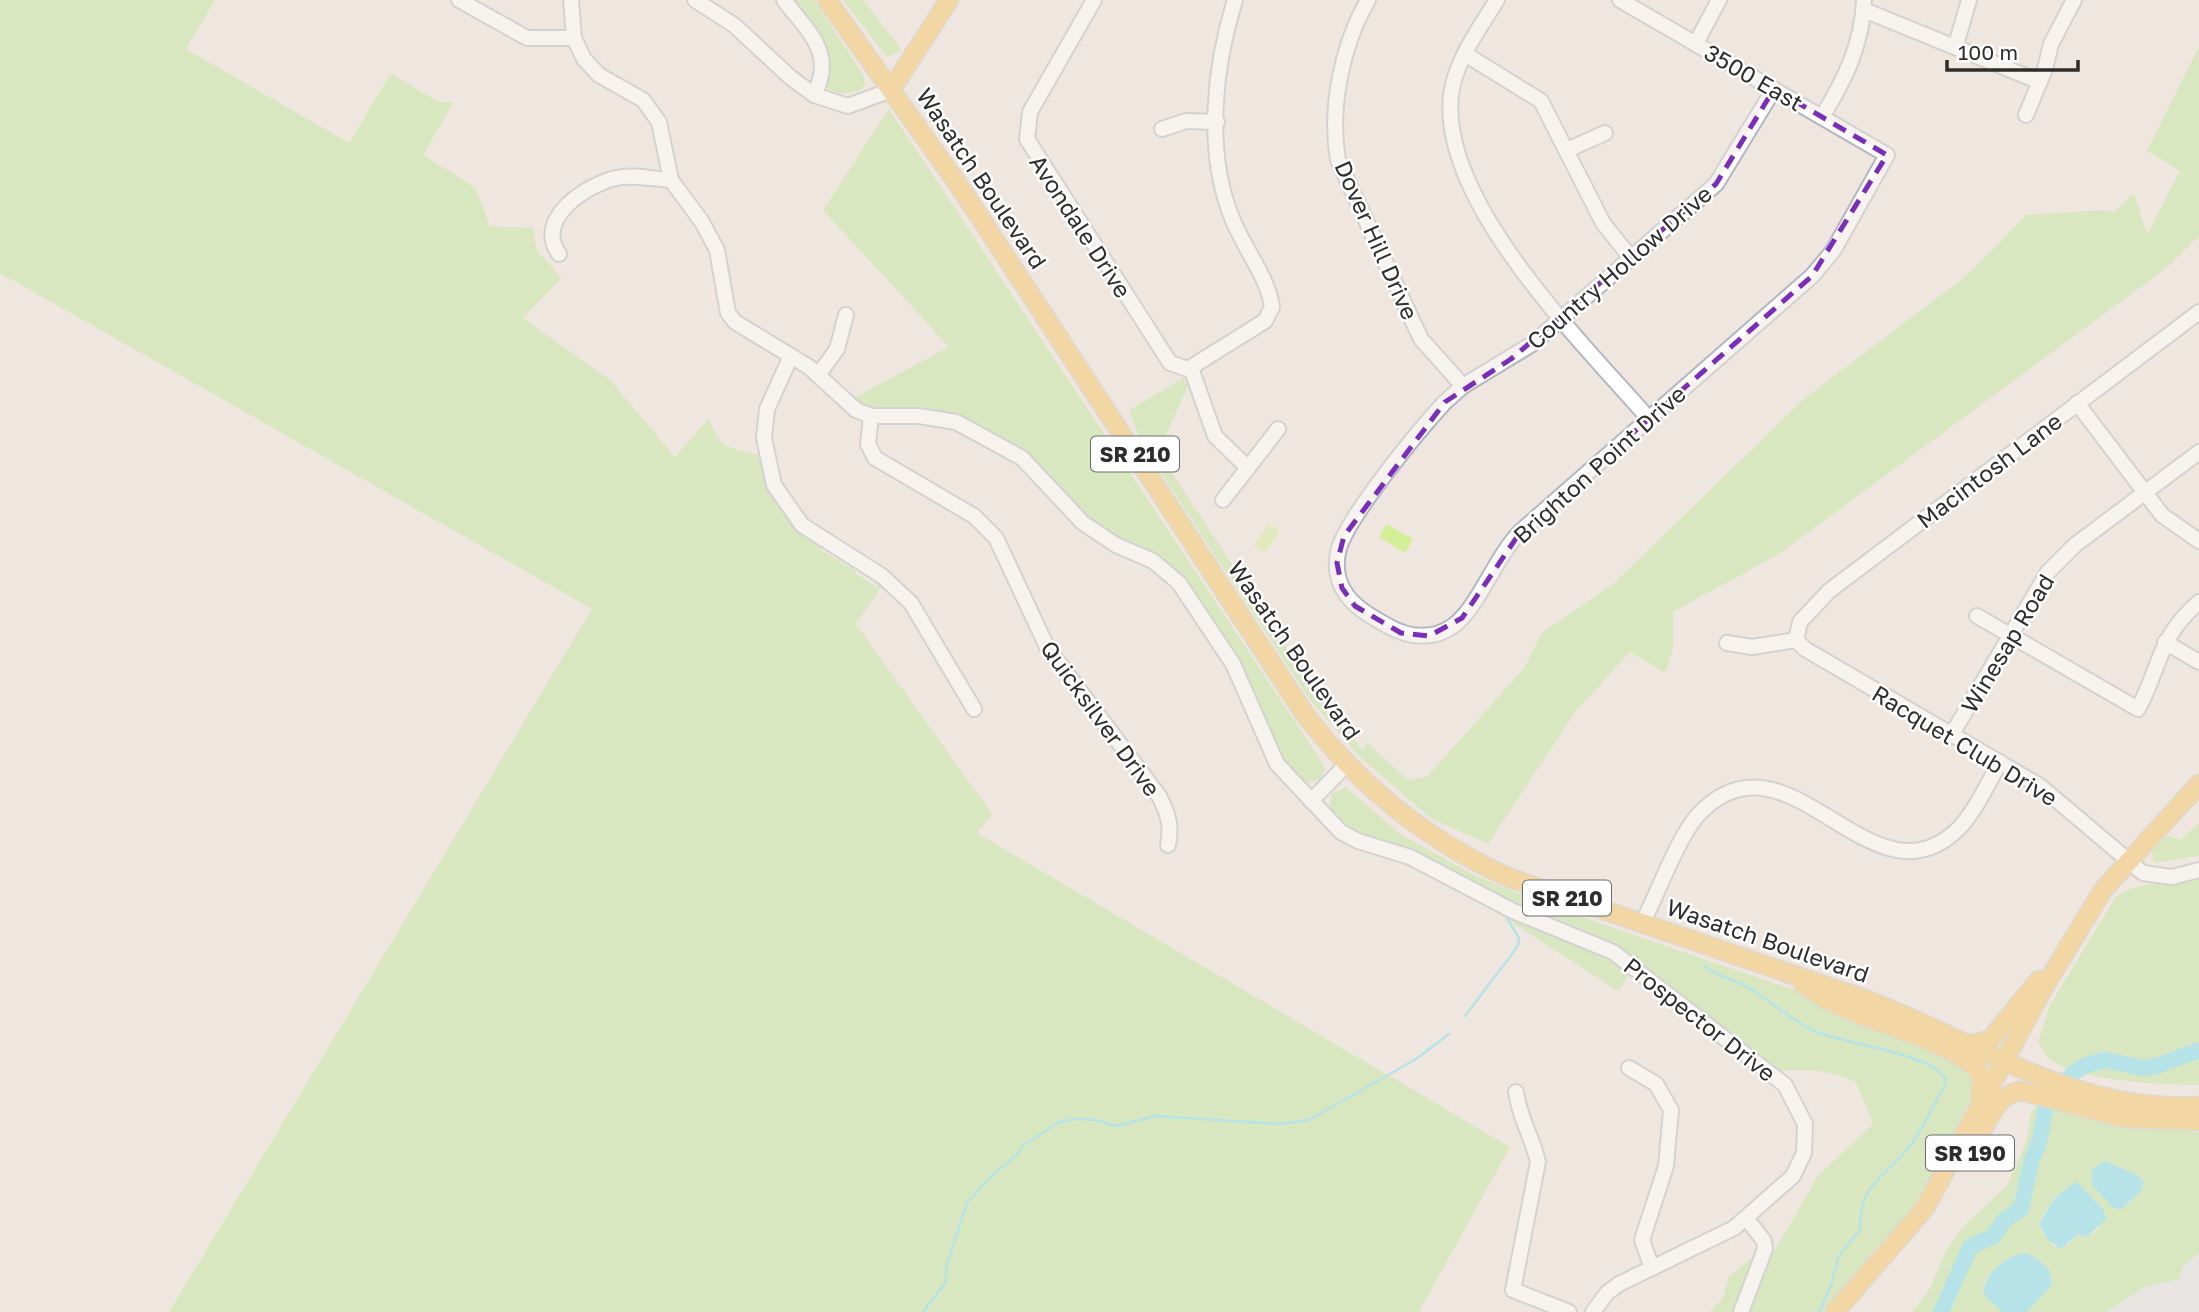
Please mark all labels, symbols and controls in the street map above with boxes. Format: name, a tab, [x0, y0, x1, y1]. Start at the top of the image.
scale bar	[1947, 28, 2078, 72]
street label: 3500 East	[1700, 38, 1808, 116]
text: 100 m	[1958, 39, 2018, 65]
street label: Wasatch Boulevard	[911, 82, 1053, 274]
street label: Avondale Drive	[1024, 149, 1138, 303]
street label: Dover Hill Drive	[1329, 156, 1425, 324]
street label: Country Hollow Drive	[1521, 179, 1717, 355]
street label: Brighton Point Drive	[1507, 379, 1691, 549]
street label: Macintosh Lane	[1911, 406, 2067, 534]
road number: SR 210	[1091, 436, 1179, 472]
street label: Wasatch Boulevard	[1223, 555, 1367, 745]
street label: Winesap Road	[1955, 568, 2059, 718]
street label: Quicksilver Drive	[1035, 635, 1167, 801]
street label: Racquet Club Drive	[1867, 679, 2063, 811]
road number: SR 210	[1523, 880, 1611, 916]
street label: Wasatch Boulevard	[1663, 892, 1873, 988]
street label: Prospector Drive	[1619, 951, 1781, 1087]
road number: SR 190	[1926, 1136, 2014, 1170]

